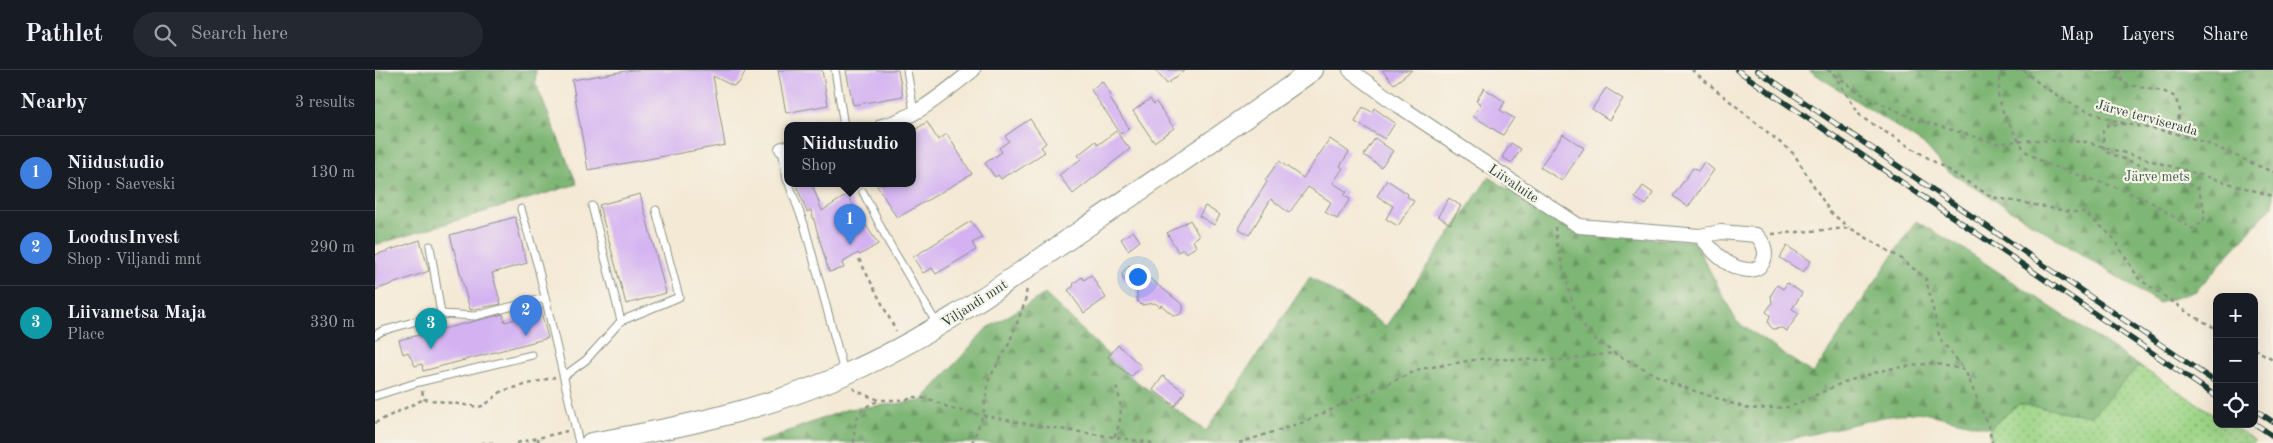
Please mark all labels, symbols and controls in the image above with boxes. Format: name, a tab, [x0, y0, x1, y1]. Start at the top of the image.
search box	[133, 12, 483, 57]
icon: search	[151, 21, 179, 49]
text: Pathlet	[25, 23, 103, 47]
text: Search here	[191, 25, 288, 44]
text: Map	[2060, 26, 2094, 44]
text: Layers	[2122, 26, 2174, 44]
text: Share	[2202, 26, 2248, 44]
text: Nearby	[20, 92, 88, 113]
text: 3 results	[295, 95, 355, 111]
street label: Järve terviserada	[2094, 98, 2199, 138]
popup	[784, 122, 916, 187]
text: Niidustudio	[801, 135, 899, 154]
text: Niidustudio	[67, 154, 164, 173]
text: Shop	[801, 158, 836, 174]
street label: Liivaluite	[1486, 162, 1541, 206]
text: 1	[31, 165, 41, 181]
text: 130 m	[310, 165, 355, 181]
park label: Järve mets	[2124, 170, 2190, 184]
text: Shop · Saeveski	[67, 177, 175, 193]
pin: 1	[834, 204, 866, 245]
text: LoodusInvest	[67, 229, 180, 248]
text: 2	[31, 240, 41, 256]
text: 290 m	[310, 240, 355, 256]
text: Shop · Viljandi mnt	[67, 252, 201, 268]
your location	[1125, 264, 1151, 290]
street label: Viljandi mnt	[939, 277, 1010, 330]
map controls	[2213, 293, 2258, 428]
button: +	[2213, 293, 2258, 338]
pin: 2	[510, 295, 542, 336]
text: Liivametsa Maja	[67, 304, 206, 323]
pin: 3	[415, 308, 447, 349]
text: 3	[31, 315, 41, 331]
text: 330 m	[310, 315, 355, 331]
text: Place	[67, 327, 104, 343]
button: −	[2213, 338, 2258, 383]
button: locate	[2213, 383, 2258, 428]

